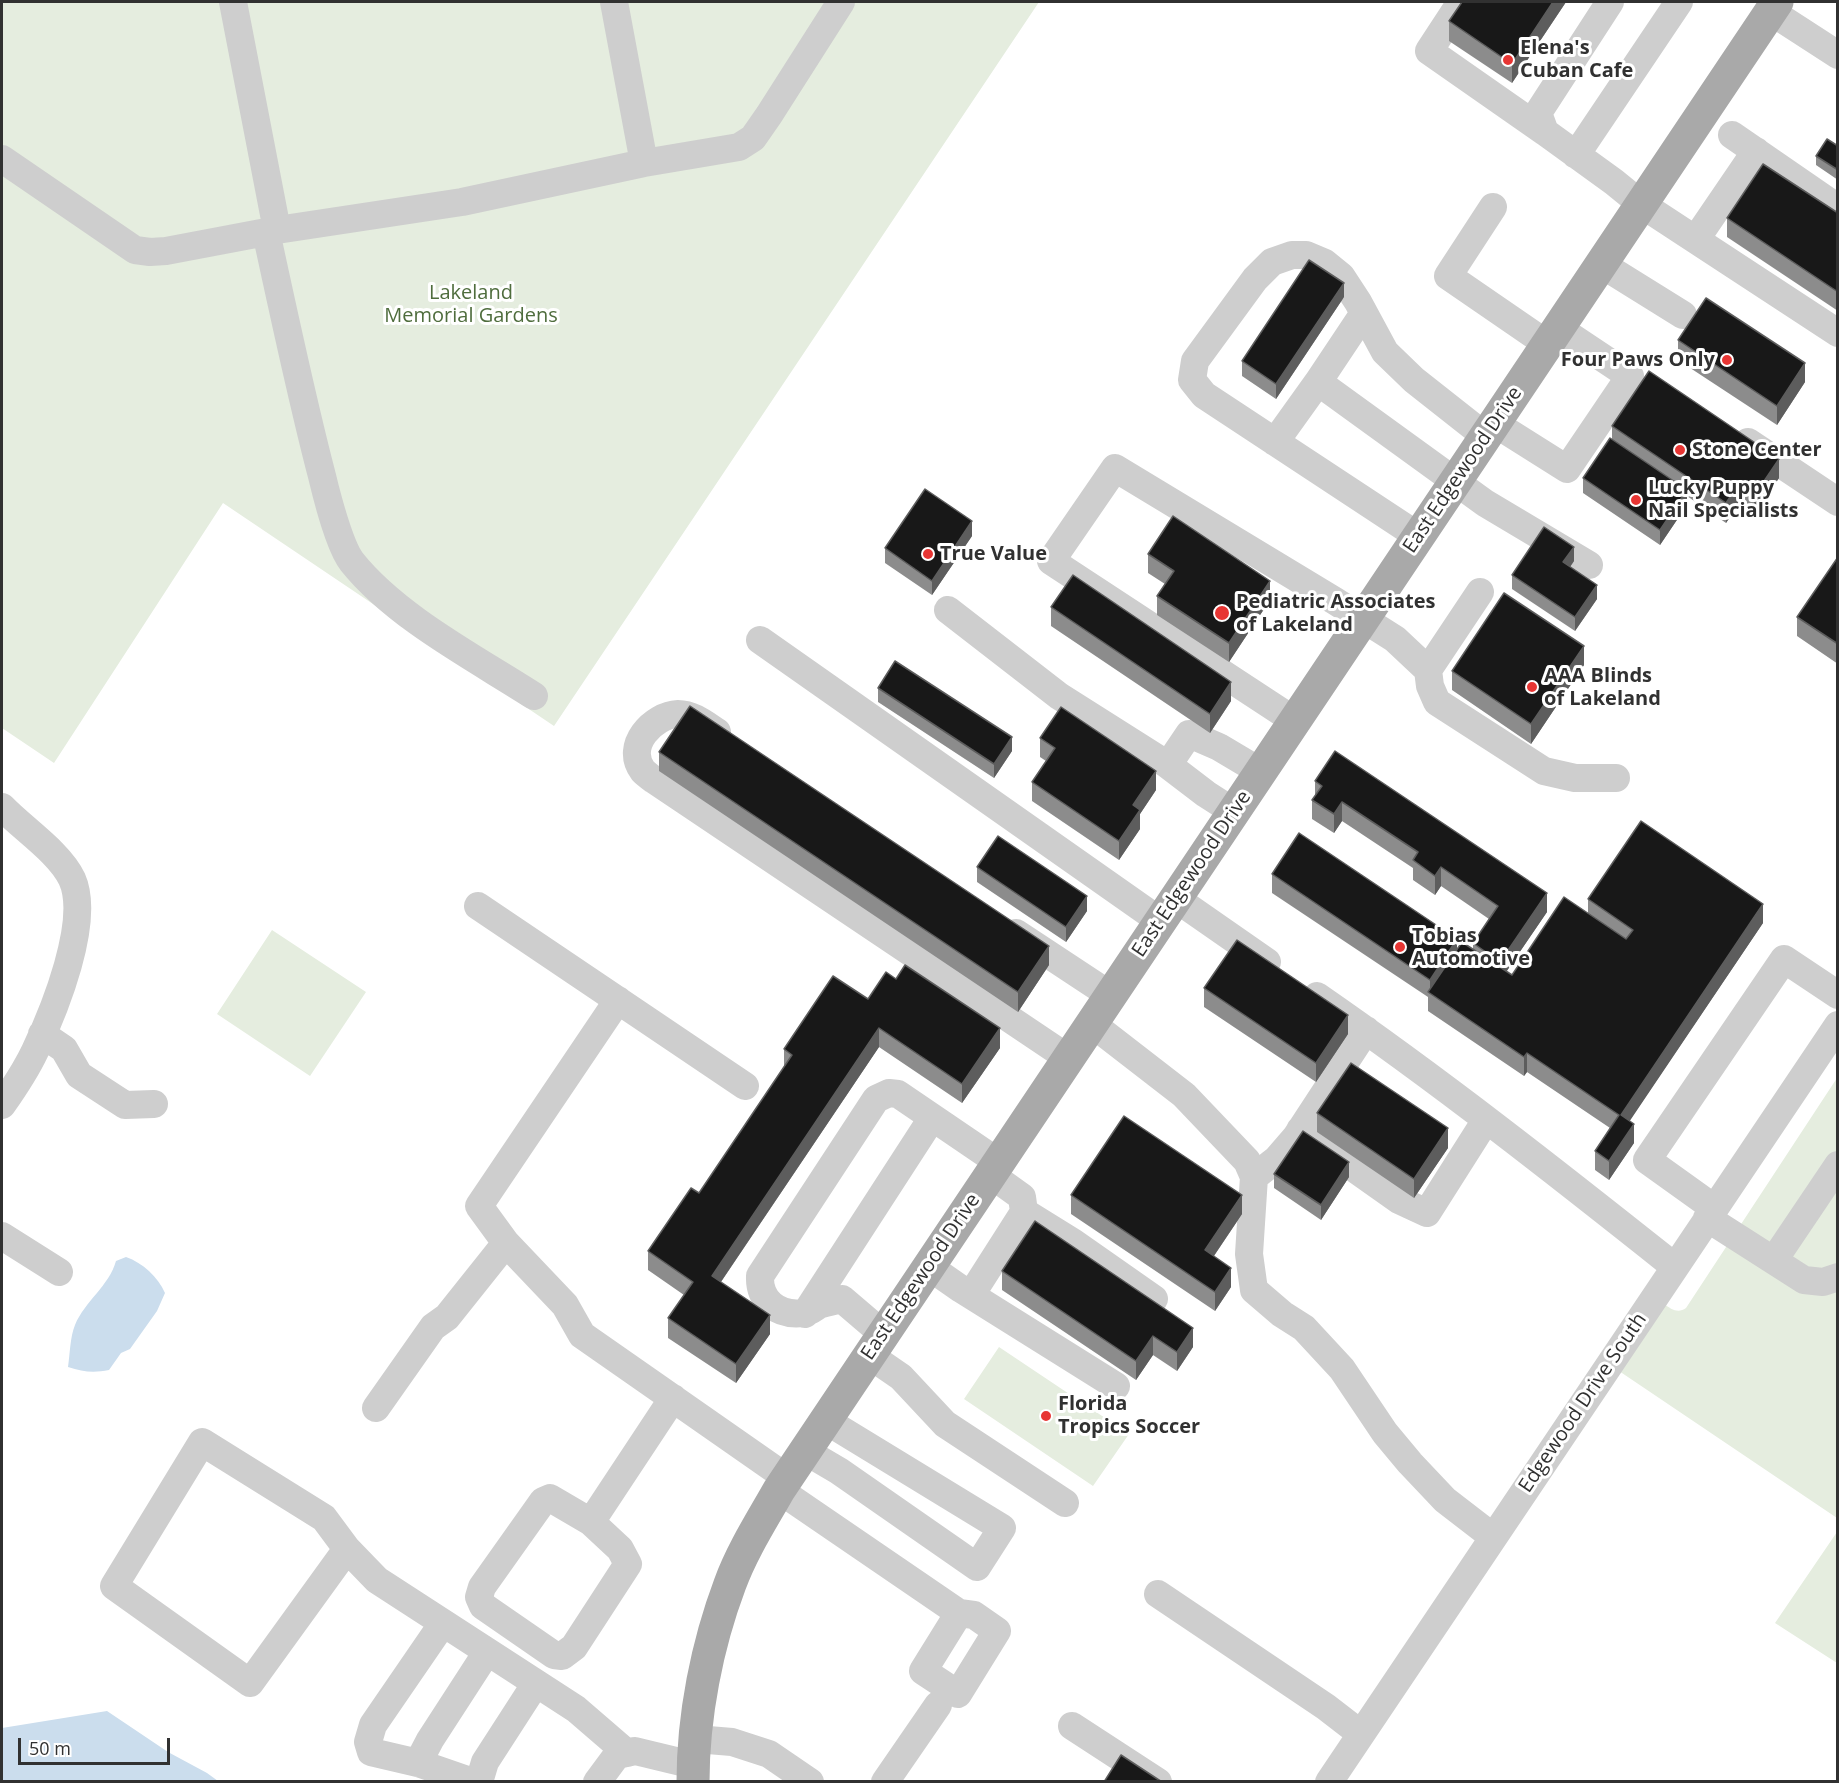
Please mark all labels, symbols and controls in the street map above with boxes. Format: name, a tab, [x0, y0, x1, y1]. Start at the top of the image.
place label: Elena's Cuban Cafe	[1520, 36, 1633, 83]
marker: Elena's Cuban Cafe	[1501, 53, 1515, 67]
park label: Lakeland Memorial Gardens	[384, 281, 558, 328]
place label: Four Paws Only	[1561, 348, 1715, 372]
marker: Four Paws Only	[1720, 353, 1734, 367]
street label: East Edgewood Drive	[1398, 382, 1528, 558]
place label: Stone Center	[1692, 438, 1822, 462]
marker: Stone Center	[1673, 443, 1687, 457]
place label: Lucky Puppy Nail Specialists	[1648, 476, 1798, 523]
marker: Lucky Puppy Nail Specialists	[1629, 493, 1643, 507]
place label: True Value	[940, 542, 1047, 566]
marker: True Value	[921, 547, 935, 561]
place label: Pediatric Associates of Lakeland	[1236, 590, 1436, 637]
marker: Pediatric Associates of Lakeland	[1213, 604, 1231, 622]
place label: AAA Blinds of Lakeland	[1544, 664, 1661, 711]
marker: AAA Blinds of Lakeland	[1525, 680, 1539, 694]
street label: East Edgewood Drive	[1127, 786, 1257, 962]
place label: Tobias Automotive	[1412, 924, 1530, 971]
marker: Tobias Automotive	[1393, 940, 1407, 954]
street label: East Edgewood Drive	[856, 1189, 986, 1365]
street label: Edgewood Drive South	[1514, 1309, 1652, 1497]
place label: Florida Tropics Soccer	[1058, 1392, 1200, 1439]
marker: Florida Tropics Soccer	[1039, 1409, 1053, 1423]
scale bar	[21, 1726, 172, 1764]
text: 50 m	[29, 1736, 71, 1760]

